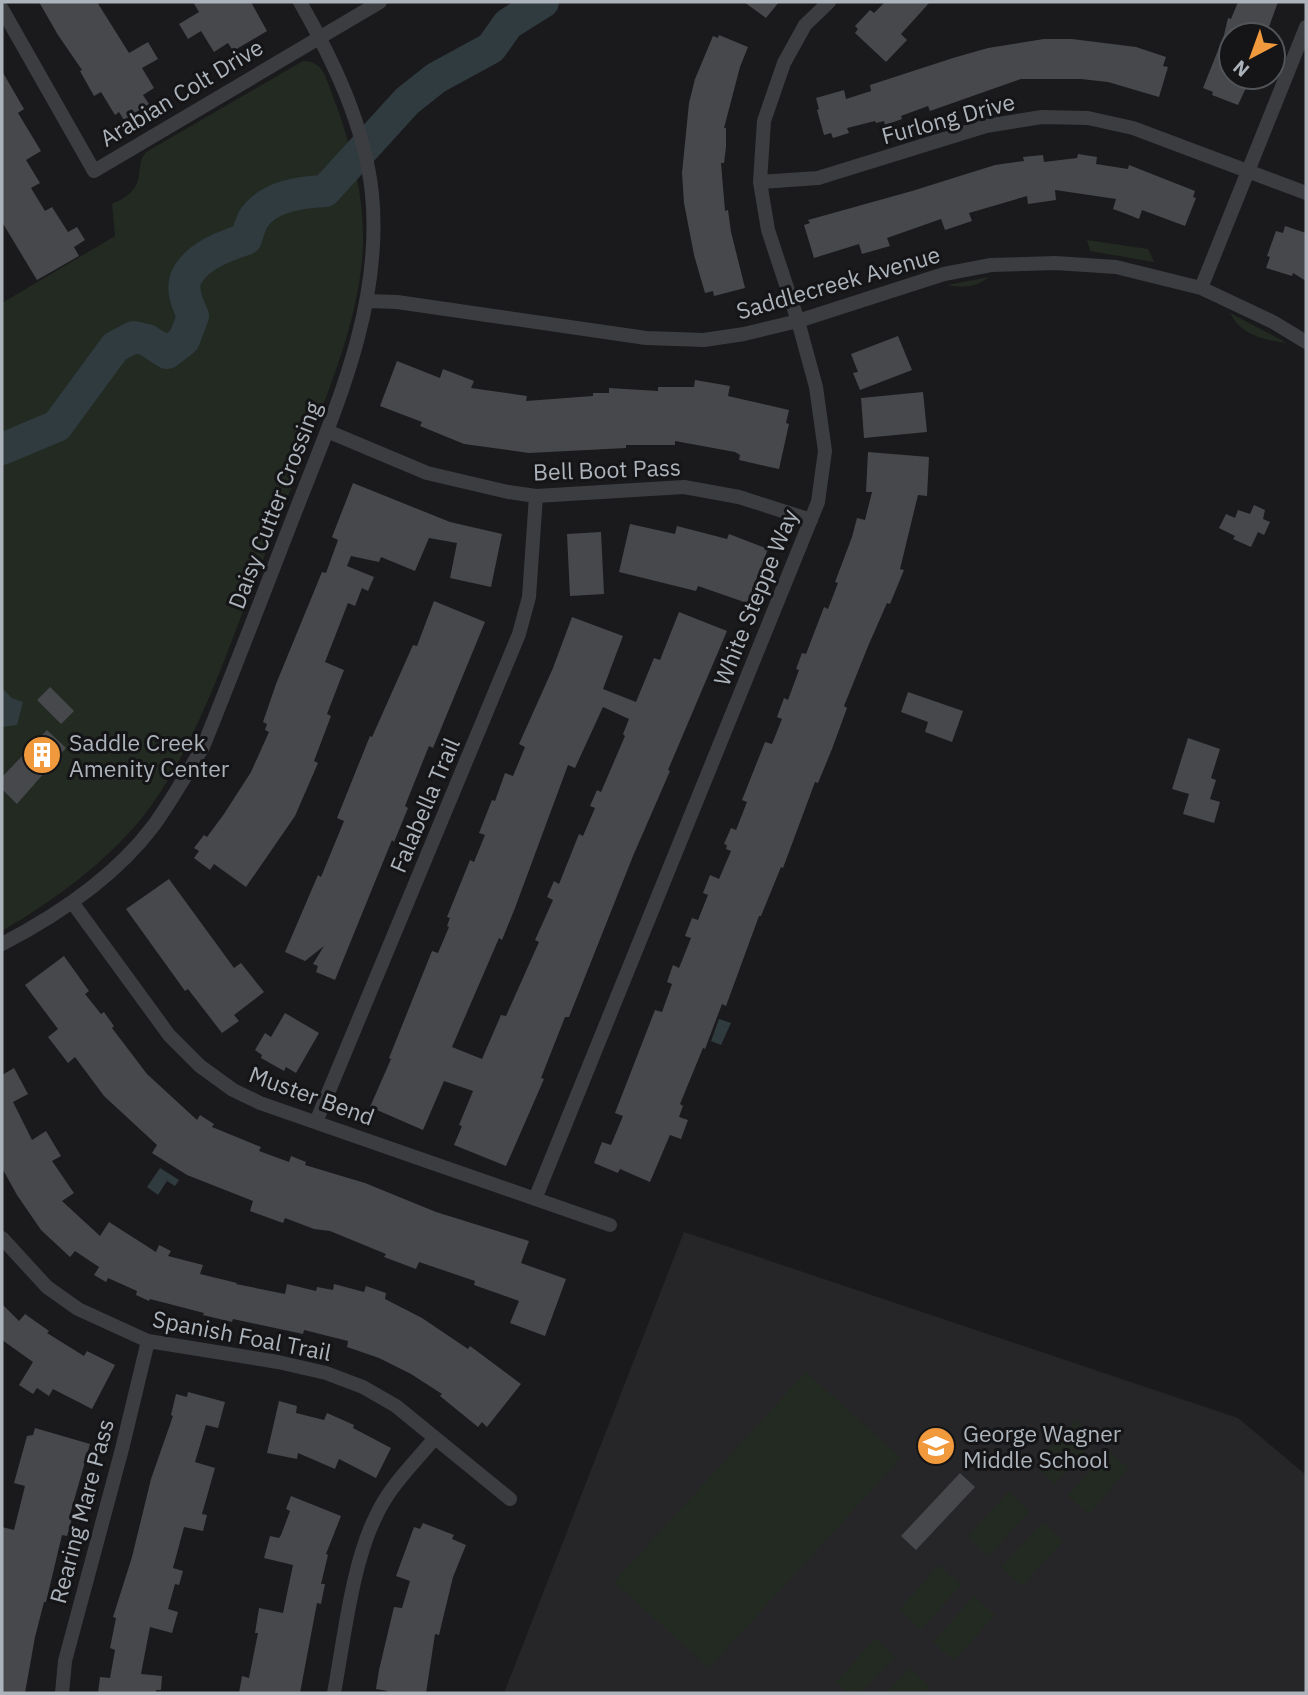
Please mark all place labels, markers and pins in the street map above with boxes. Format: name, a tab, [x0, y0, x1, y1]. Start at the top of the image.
place label: Saddle Creek Amenity Center	[69, 727, 230, 783]
building icon: Saddle Creek Amenity Center	[21, 734, 63, 776]
place label: George Wagner Middle School	[963, 1418, 1122, 1474]
school or university icon: George Wagner Middle School	[915, 1425, 957, 1467]

